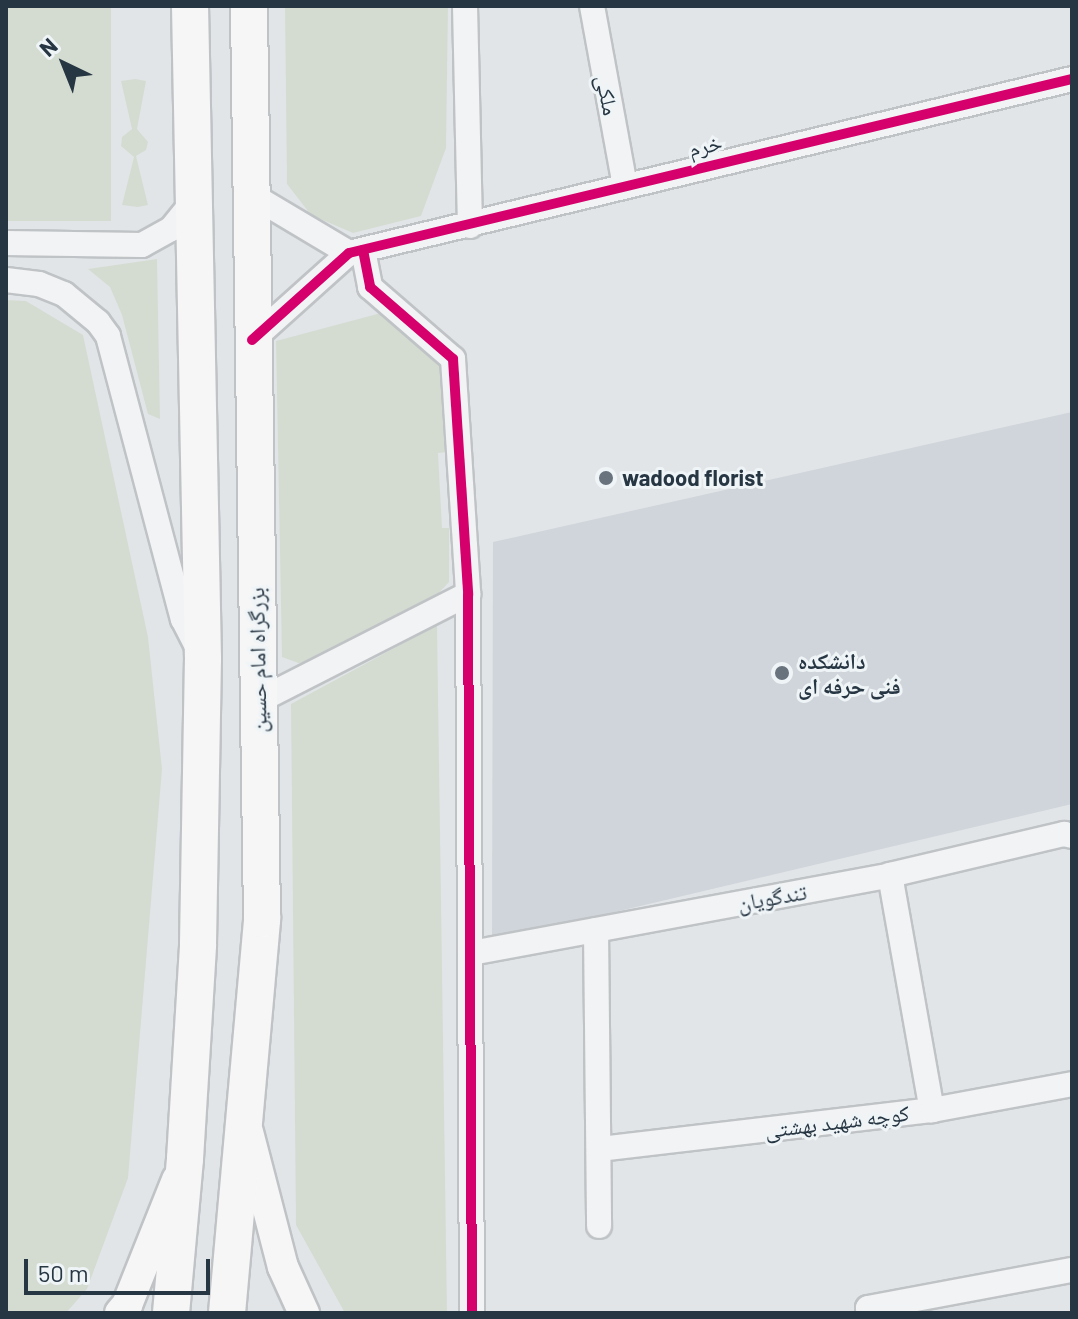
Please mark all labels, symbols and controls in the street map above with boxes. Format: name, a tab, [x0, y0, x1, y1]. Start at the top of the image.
north arrow	[24, 24, 104, 104]
text: N	[33, 32, 62, 61]
street label: ملکی	[591, 73, 625, 117]
street label: خرم	[686, 128, 724, 162]
place label: wadood florist	[622, 465, 764, 491]
marker: wadood florist	[597, 469, 615, 487]
street label: بزرگراه امام حسین	[243, 587, 271, 733]
place label: دانشکده فنی حرفه ای	[798, 647, 901, 698]
marker: دانشکده فنی حرفه ای	[773, 664, 791, 682]
street label: تندگویان	[735, 878, 809, 916]
street label: کوچه شهید بهشتی	[763, 1099, 911, 1143]
scale bar	[28, 1243, 214, 1293]
text: 50 m	[38, 1258, 89, 1287]

